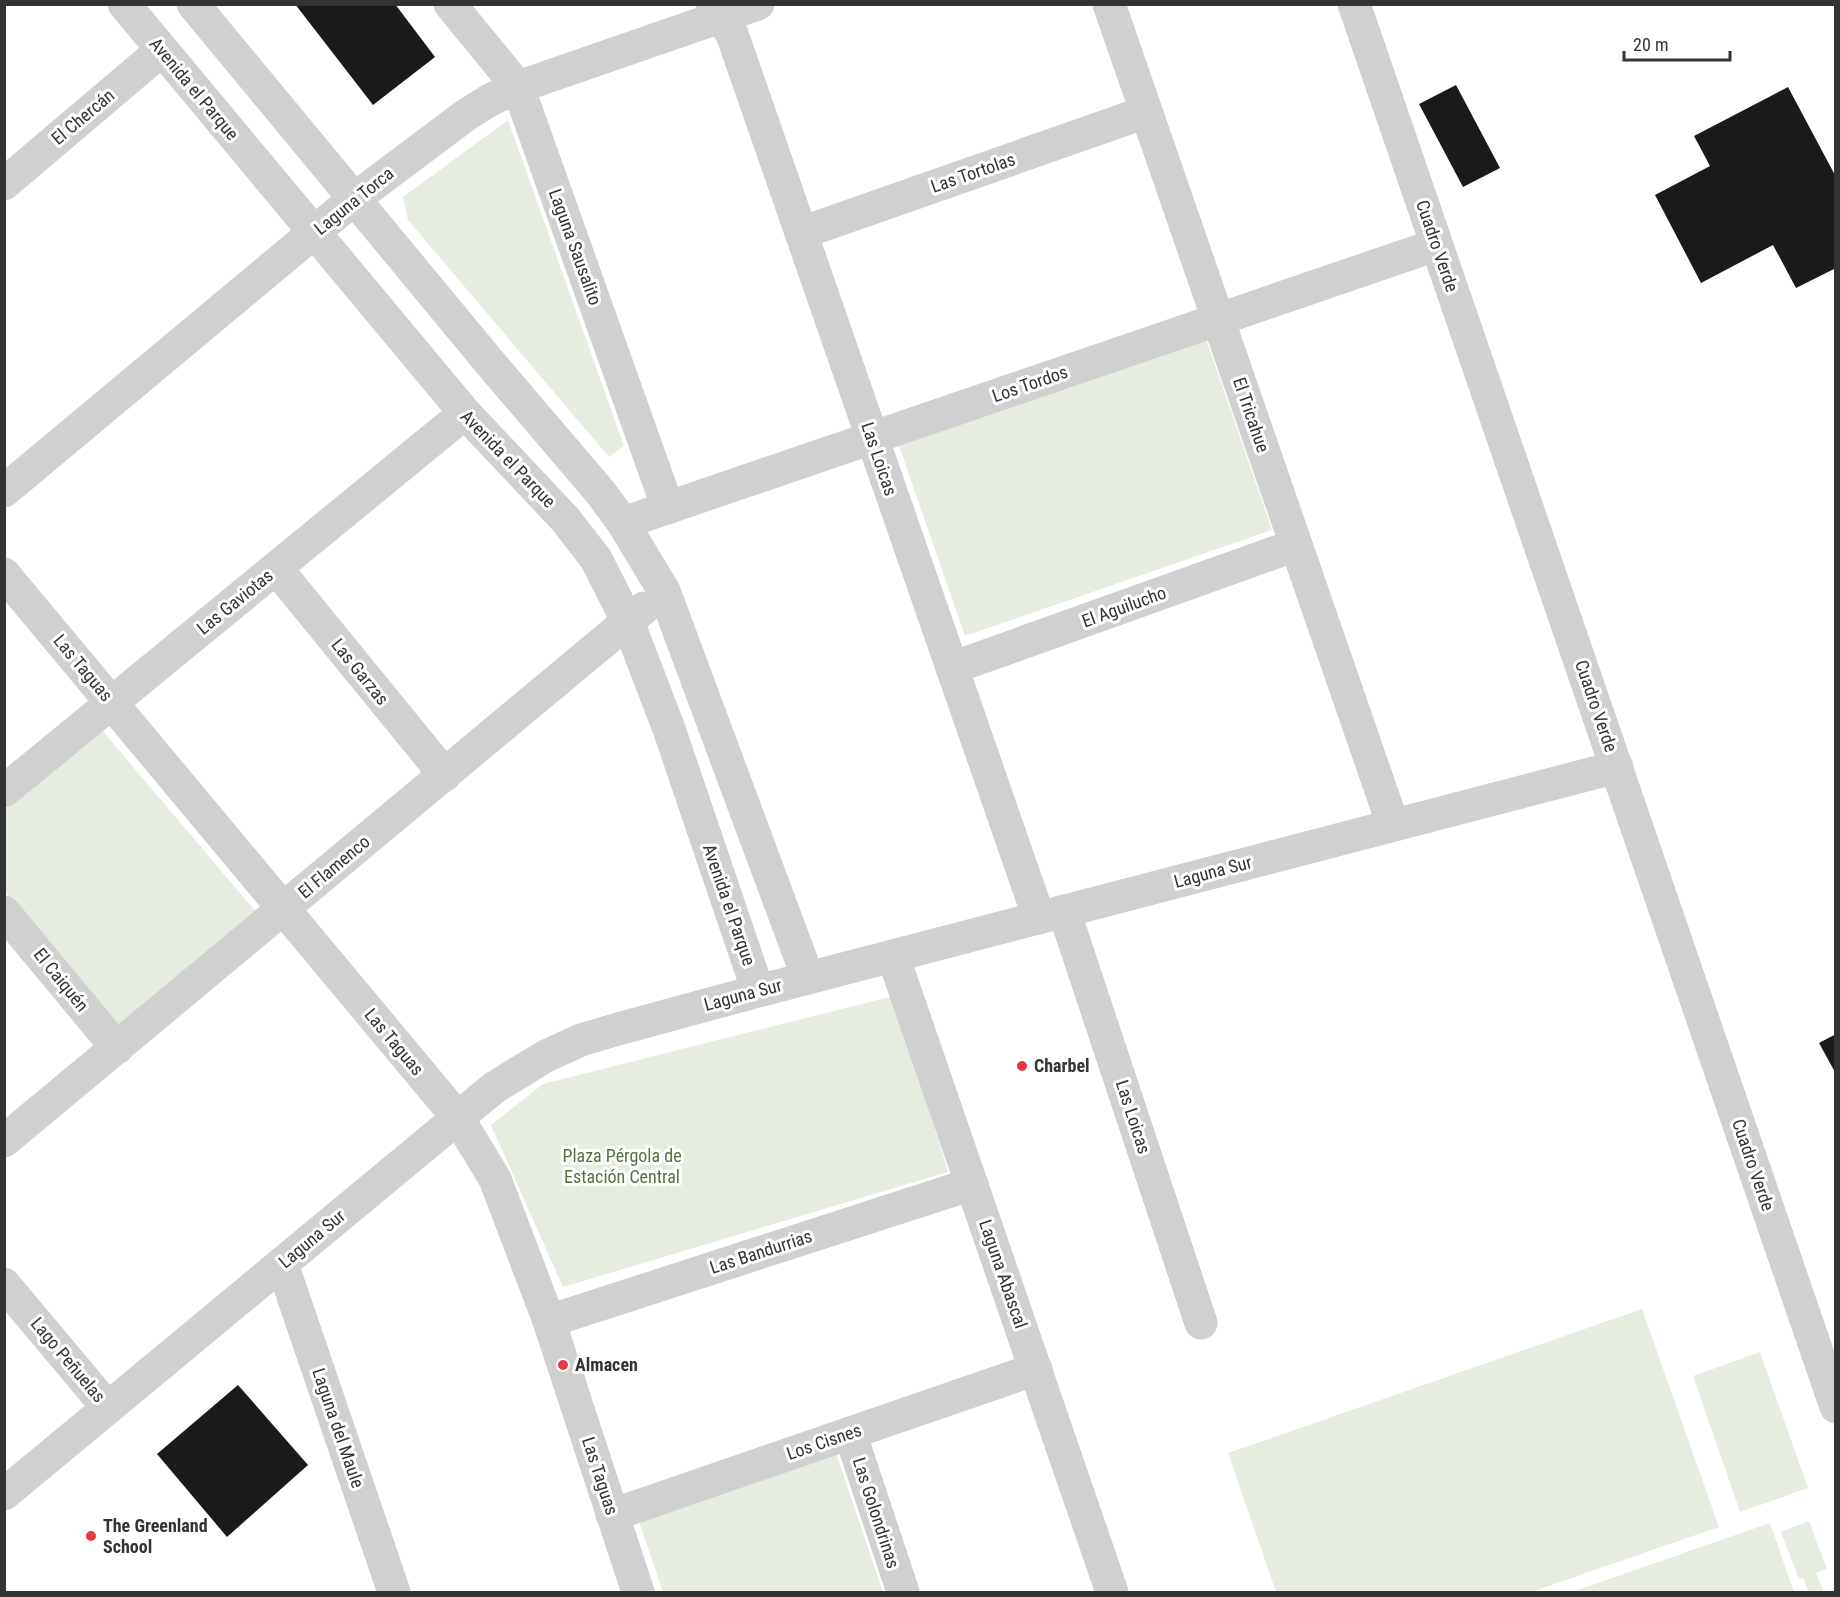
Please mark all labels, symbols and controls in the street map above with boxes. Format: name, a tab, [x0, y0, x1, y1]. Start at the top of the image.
scale bar	[1624, 24, 1730, 62]
street label: Avenida el Parque	[145, 33, 243, 144]
text: 20 m	[1633, 34, 1668, 55]
street label: El Chercán	[47, 84, 118, 149]
street label: Las Tortolas	[928, 148, 1018, 197]
street label: Laguna Torca	[310, 162, 397, 239]
street label: Laguna Sausalito	[545, 186, 606, 308]
street label: Cuadro Verde	[1412, 197, 1463, 295]
street label: Los Tordos	[989, 361, 1070, 406]
street label: El Tricahue	[1229, 375, 1274, 455]
street label: Avenida el Parque	[457, 406, 560, 512]
street label: Las Loicas	[857, 419, 902, 498]
street label: Las Gaviotas	[192, 565, 277, 639]
street label: El Aguilucho	[1079, 582, 1169, 631]
street label: Las Taguas	[49, 630, 117, 705]
street label: Las Garzas	[327, 634, 393, 709]
street label: Cuadro Verde	[1571, 657, 1622, 755]
street label: El Flamenco	[294, 831, 374, 903]
street label: Avenida el Parque	[699, 841, 760, 968]
street label: Laguna Sur	[1172, 851, 1255, 892]
street label: El Caiquén	[30, 944, 93, 1015]
street label: Laguna Sur	[702, 974, 785, 1015]
street label: Las Taguas	[360, 1004, 428, 1079]
place label: Charbel	[1034, 1055, 1090, 1076]
marker: Charbel	[1015, 1059, 1029, 1073]
street label: Las Loicas	[1112, 1077, 1155, 1156]
street label: Cuadro Verde	[1728, 1116, 1779, 1214]
park label: Plaza Pérgola de Estación Central	[562, 1145, 682, 1187]
street label: Laguna Sur	[274, 1205, 349, 1272]
street label: Laguna Abascal	[975, 1217, 1032, 1331]
street label: Las Bandurrias	[707, 1225, 815, 1278]
street label: Lago Peñuelas	[27, 1313, 110, 1406]
place label: Almacen	[575, 1354, 638, 1375]
marker: Almacen	[556, 1358, 570, 1372]
street label: Laguna del Maule	[308, 1365, 369, 1491]
street label: Los Cisnes	[784, 1419, 864, 1464]
street label: Las Taguas	[578, 1434, 623, 1517]
street label: Las Golondrinas	[849, 1455, 904, 1571]
place label: The Greenland School	[103, 1515, 208, 1557]
marker: The Greenland School	[84, 1529, 98, 1543]

